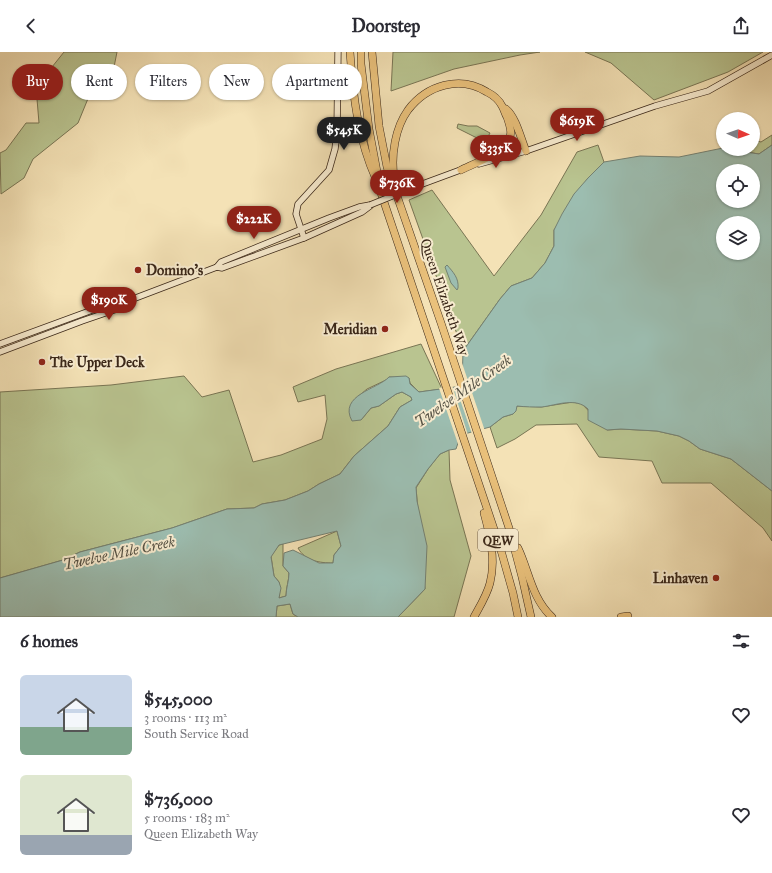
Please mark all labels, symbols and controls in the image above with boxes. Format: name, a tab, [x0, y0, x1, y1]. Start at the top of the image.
icon: back	[20, 15, 42, 37]
text: Doorstep	[352, 15, 420, 37]
icon: share	[730, 15, 752, 37]
chip: Buy	[12, 64, 63, 100]
chip: Rent	[71, 64, 127, 100]
chip: Filters	[135, 64, 201, 100]
chip: New	[209, 64, 264, 100]
chip: Apartment	[272, 64, 362, 100]
pin: $619K	[549, 108, 605, 142]
north arrow	[716, 112, 760, 156]
map controls	[716, 112, 760, 260]
text: $619K	[559, 113, 595, 129]
pin: $545K	[316, 117, 372, 151]
text: $545K	[326, 122, 362, 138]
pin: $335K	[468, 135, 524, 169]
text: $335K	[479, 140, 513, 156]
button: locate	[716, 164, 760, 208]
pin: $736K	[369, 170, 425, 204]
text: $736K	[379, 175, 415, 191]
pin: $222K	[226, 206, 282, 240]
text: $222K	[236, 211, 272, 227]
button: layers	[716, 216, 760, 260]
street label: Queen Elizabeth Way	[416, 236, 473, 358]
place label: Domino's	[146, 262, 203, 279]
marker: Domino's	[133, 265, 143, 275]
pin: $190K	[81, 287, 137, 321]
text: $190K	[91, 292, 127, 308]
place label: Meridian	[323, 321, 377, 338]
marker: Meridian	[380, 324, 390, 334]
water label: Twelve Mile Creek	[411, 351, 515, 431]
place label: The Upper Deck	[49, 354, 145, 372]
marker: The Upper Deck	[37, 357, 47, 367]
road number: QEW	[478, 529, 518, 551]
water label: Twelve Mile Creek	[61, 532, 177, 574]
place label: Linhaven	[653, 570, 708, 587]
marker: Linhaven	[711, 573, 721, 583]
icon: filters	[730, 630, 752, 652]
text: 6 homes	[20, 631, 78, 652]
text: $545,000	[144, 689, 213, 710]
icon: home	[52, 691, 100, 739]
icon: heart	[730, 704, 752, 726]
text: 3 rooms · 113 m²	[144, 710, 227, 726]
text: South Service Road	[144, 726, 249, 742]
text: $736,000	[144, 789, 213, 810]
icon: home	[52, 791, 100, 839]
icon: heart	[730, 804, 752, 826]
text: 5 rooms · 183 m²	[144, 810, 230, 826]
text: Queen Elizabeth Way	[144, 826, 258, 842]

